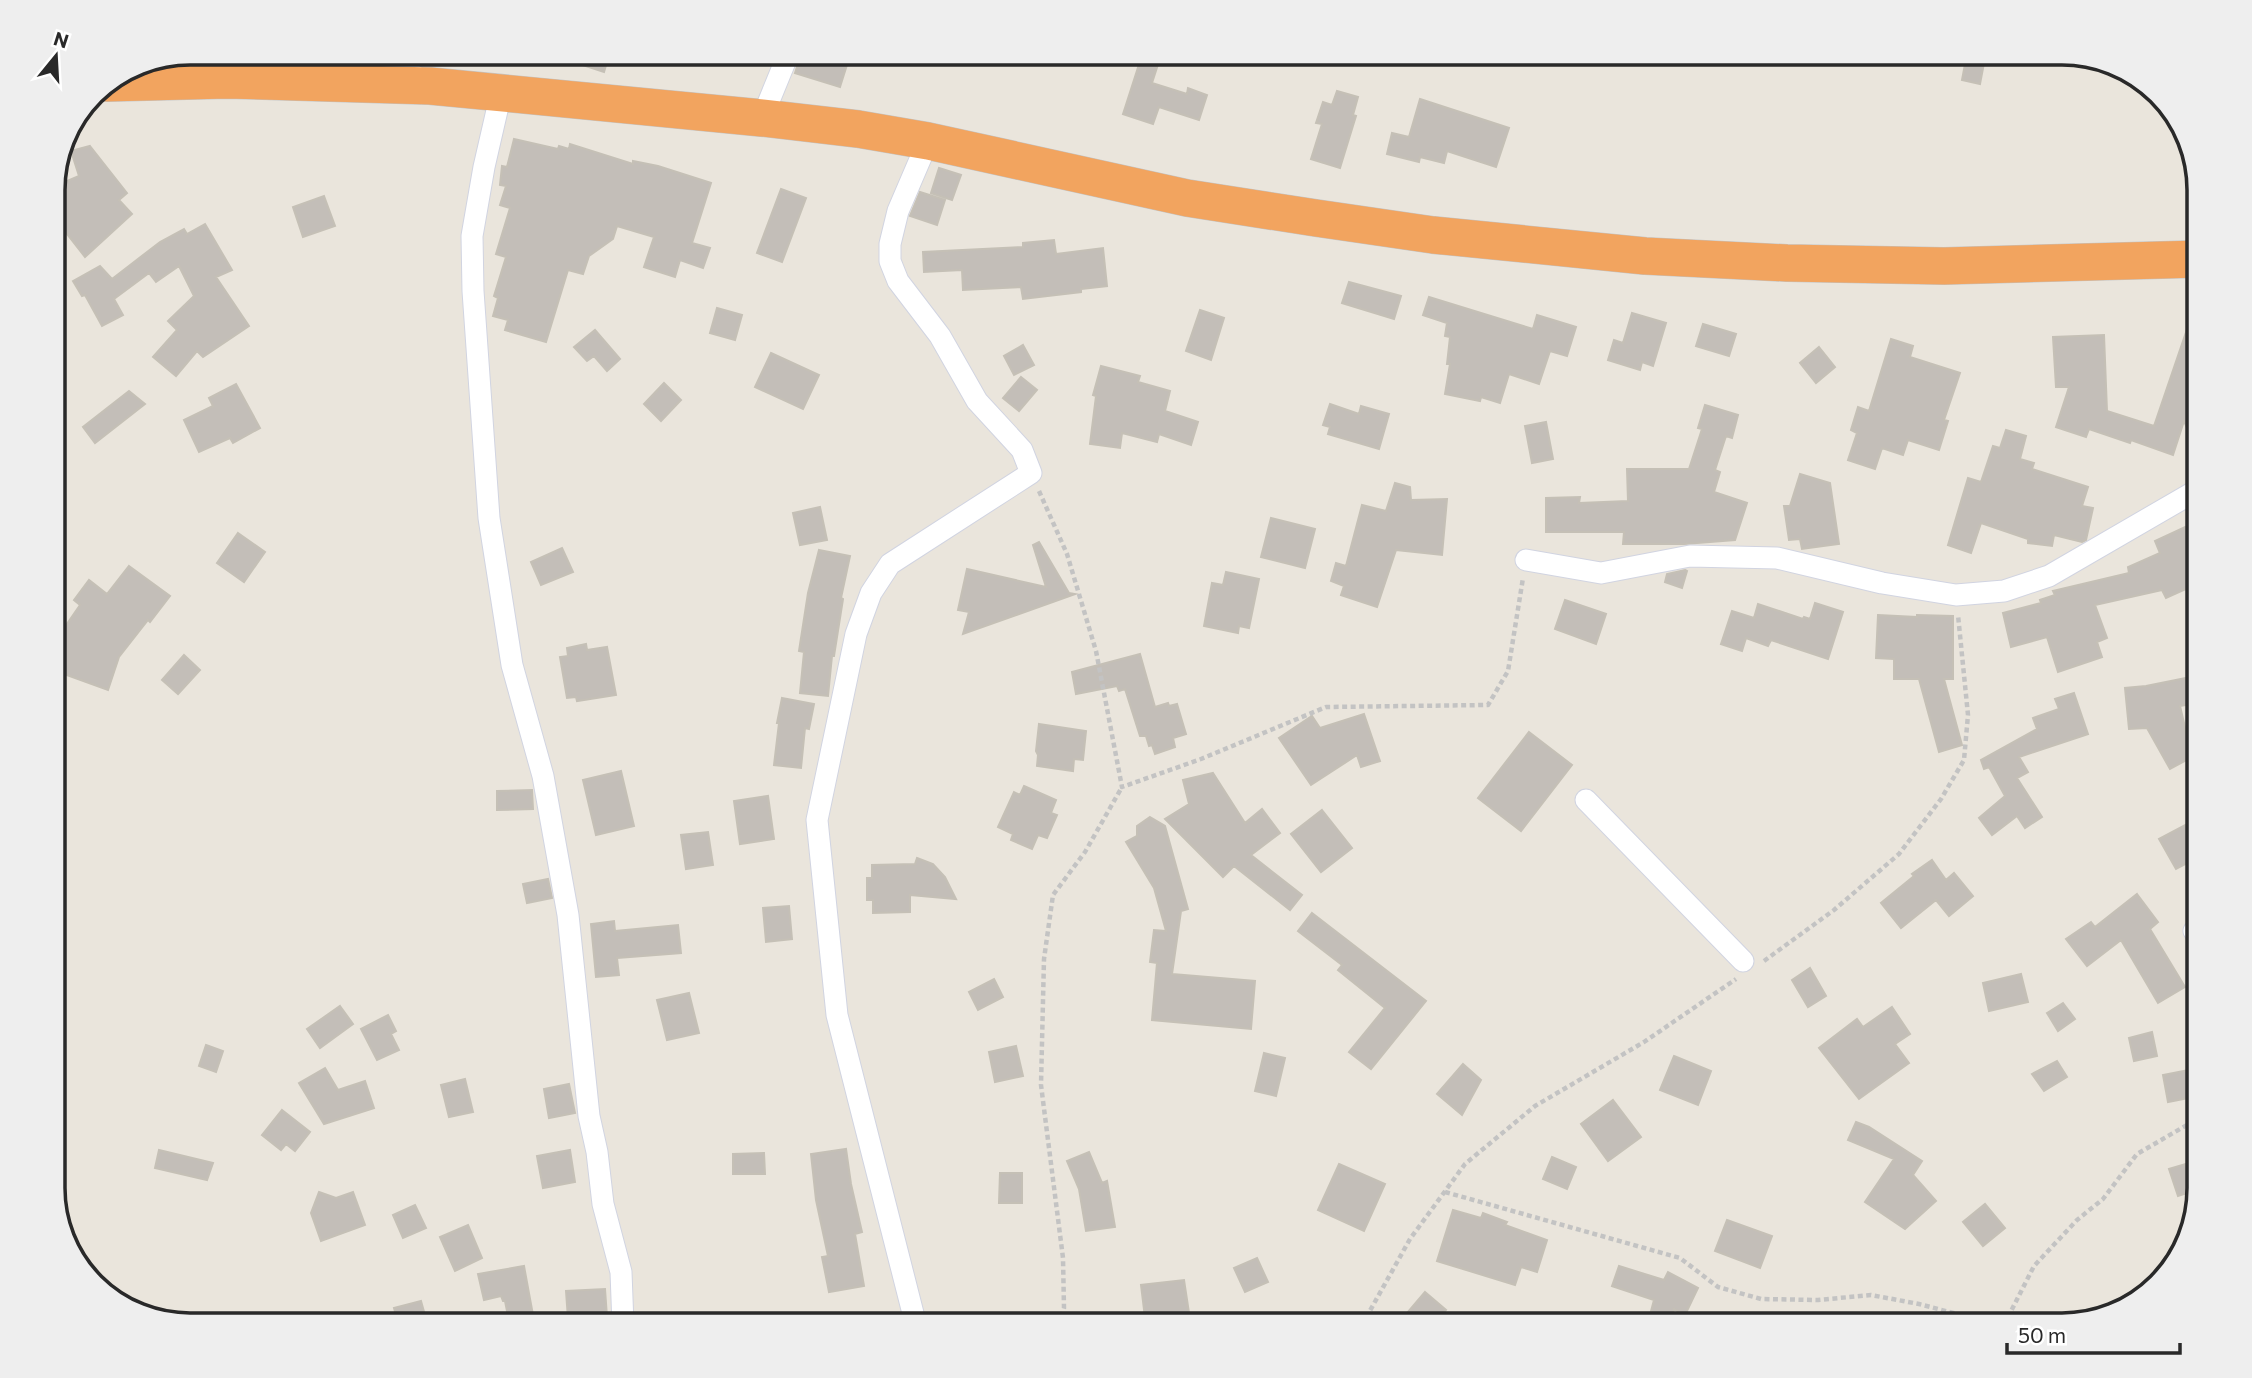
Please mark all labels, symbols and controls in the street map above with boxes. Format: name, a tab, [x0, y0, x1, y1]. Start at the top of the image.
north arrow	[21, 21, 91, 91]
text: N	[51, 26, 72, 52]
scale bar	[2007, 1312, 2180, 1356]
text: 50 m	[2018, 1322, 2066, 1347]

